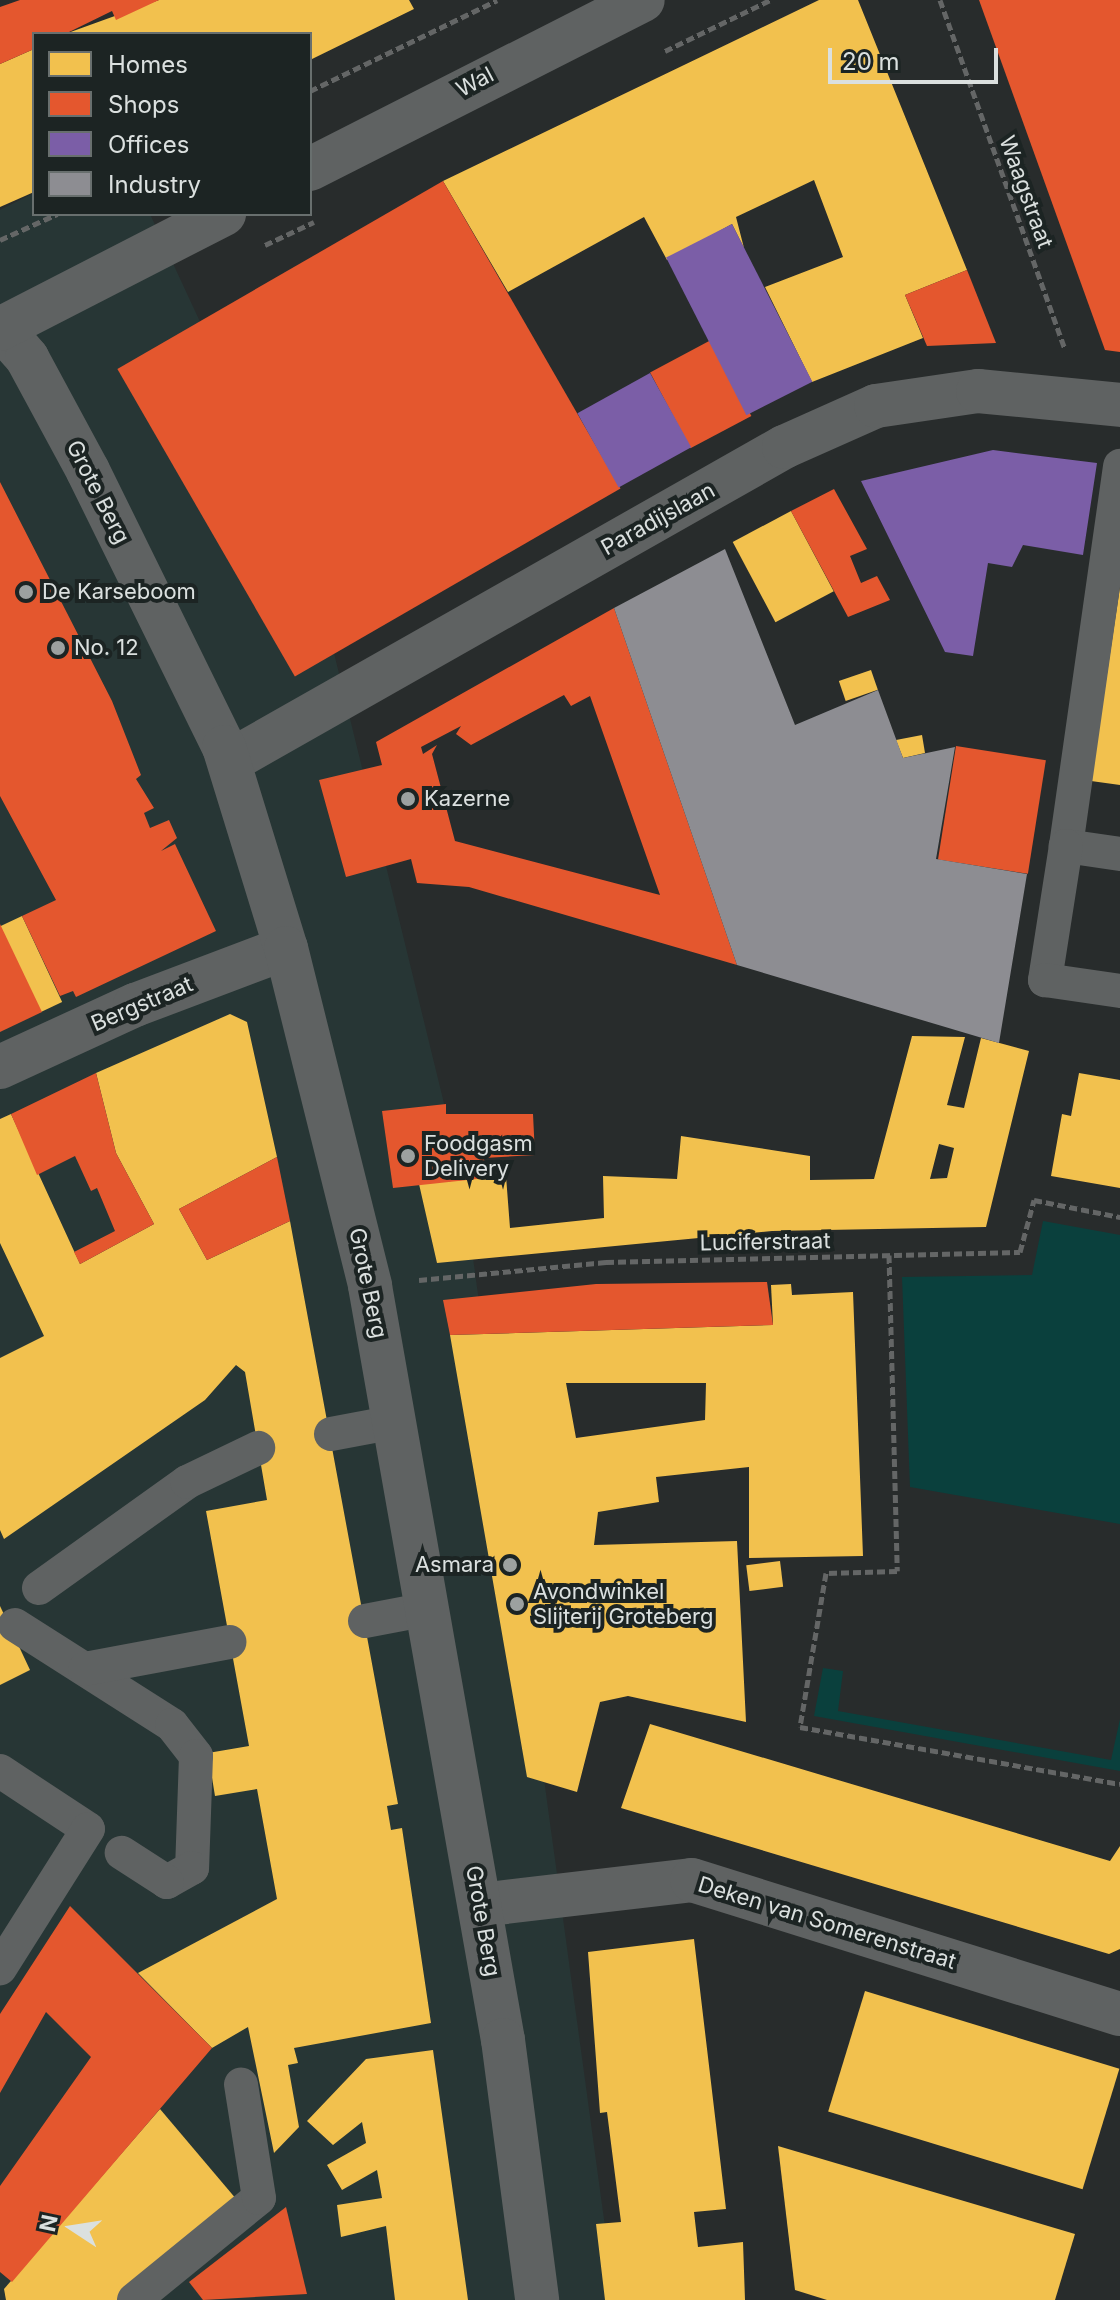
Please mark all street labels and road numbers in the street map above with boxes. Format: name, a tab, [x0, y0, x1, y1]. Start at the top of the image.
street label: Wal	[452, 61, 498, 103]
street label: Waagstraat	[993, 132, 1059, 252]
street label: Grote Berg	[61, 436, 135, 548]
street label: Paradijslaan	[597, 477, 719, 561]
street label: Bergstraat	[87, 971, 197, 1037]
street label: Grote Berg	[343, 1225, 393, 1341]
street label: Luciferstraat	[699, 1228, 831, 1256]
street label: Grote Berg	[460, 1863, 506, 1979]
street label: Deken van Somerenstraat	[695, 1871, 959, 1975]

